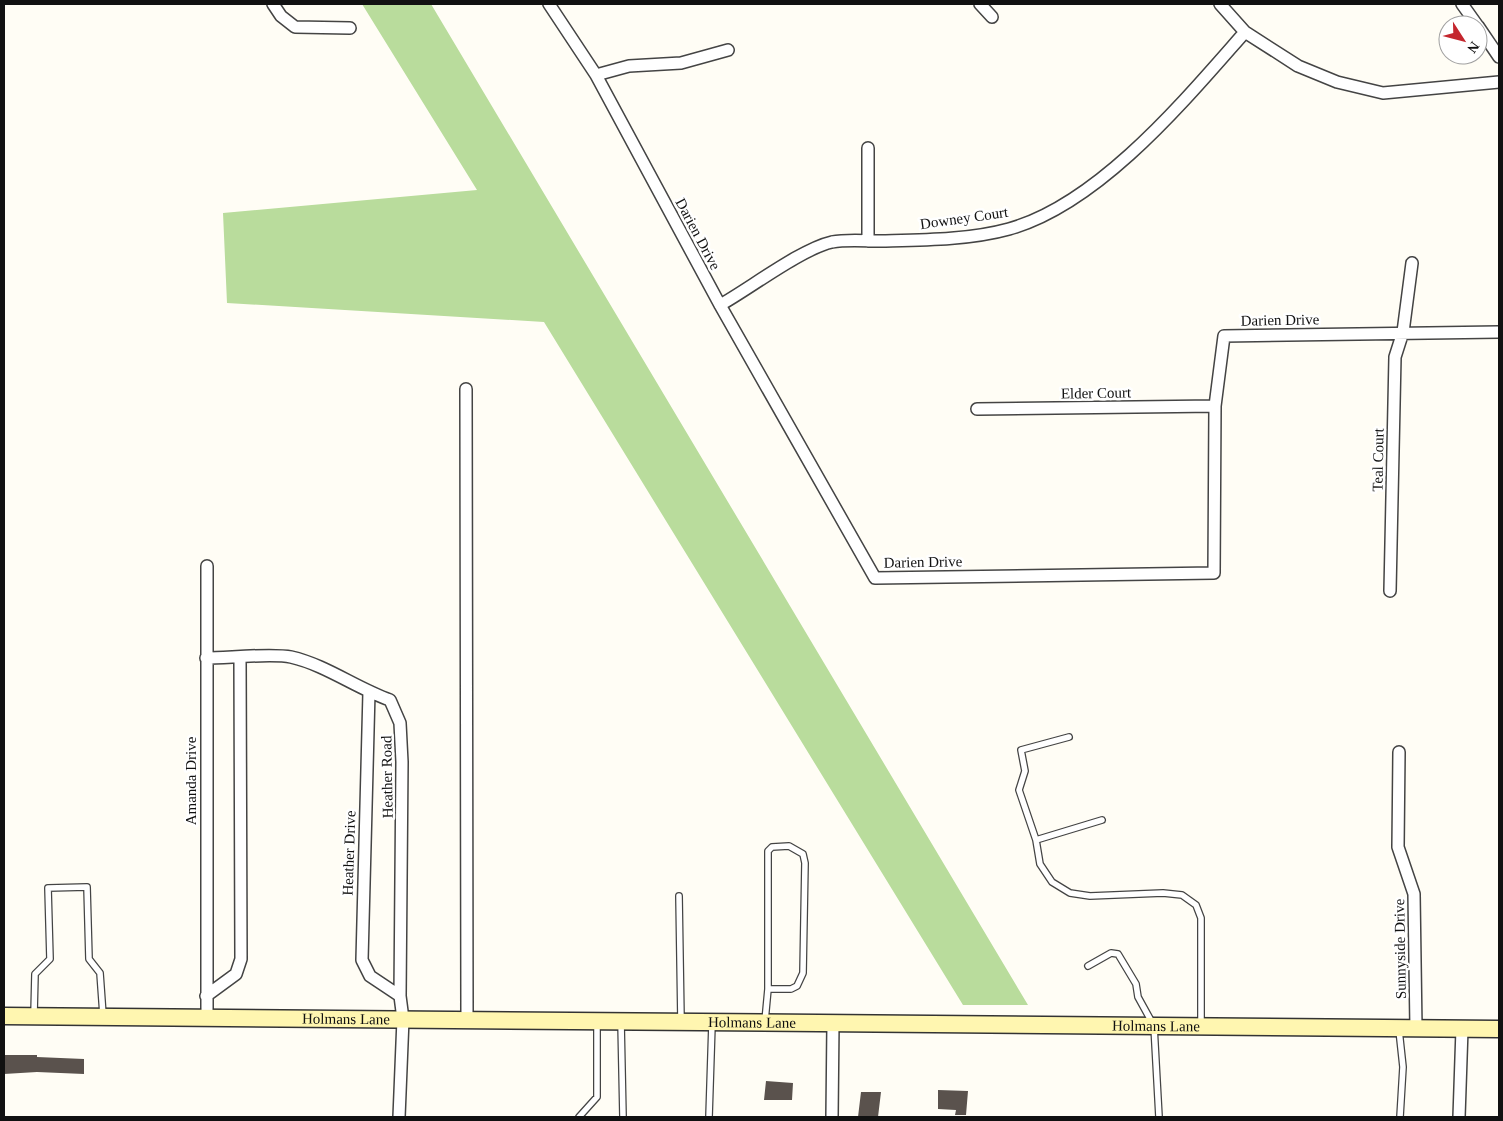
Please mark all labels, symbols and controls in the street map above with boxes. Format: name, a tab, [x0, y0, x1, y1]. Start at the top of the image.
north arrow	[1438, 15, 1488, 65]
text: N	[1464, 39, 1482, 56]
street label: Darien Drive	[672, 195, 724, 273]
street label: Downey Court	[919, 204, 1010, 232]
street label: Darien Drive	[1241, 311, 1320, 329]
street label: Elder Court	[1061, 384, 1132, 402]
street label: Teal Court	[1369, 427, 1387, 492]
street label: Darien Drive	[884, 553, 963, 571]
street label: Heather Road	[378, 735, 396, 819]
street label: Amanda Drive	[183, 736, 199, 825]
street label: Heather Drive	[340, 810, 358, 896]
street label: Sunnyside Drive	[1391, 898, 1409, 999]
street label: Holmans Lane	[302, 1011, 390, 1027]
street label: Holmans Lane	[708, 1014, 796, 1031]
street label: Holmans Lane	[1112, 1018, 1200, 1034]

